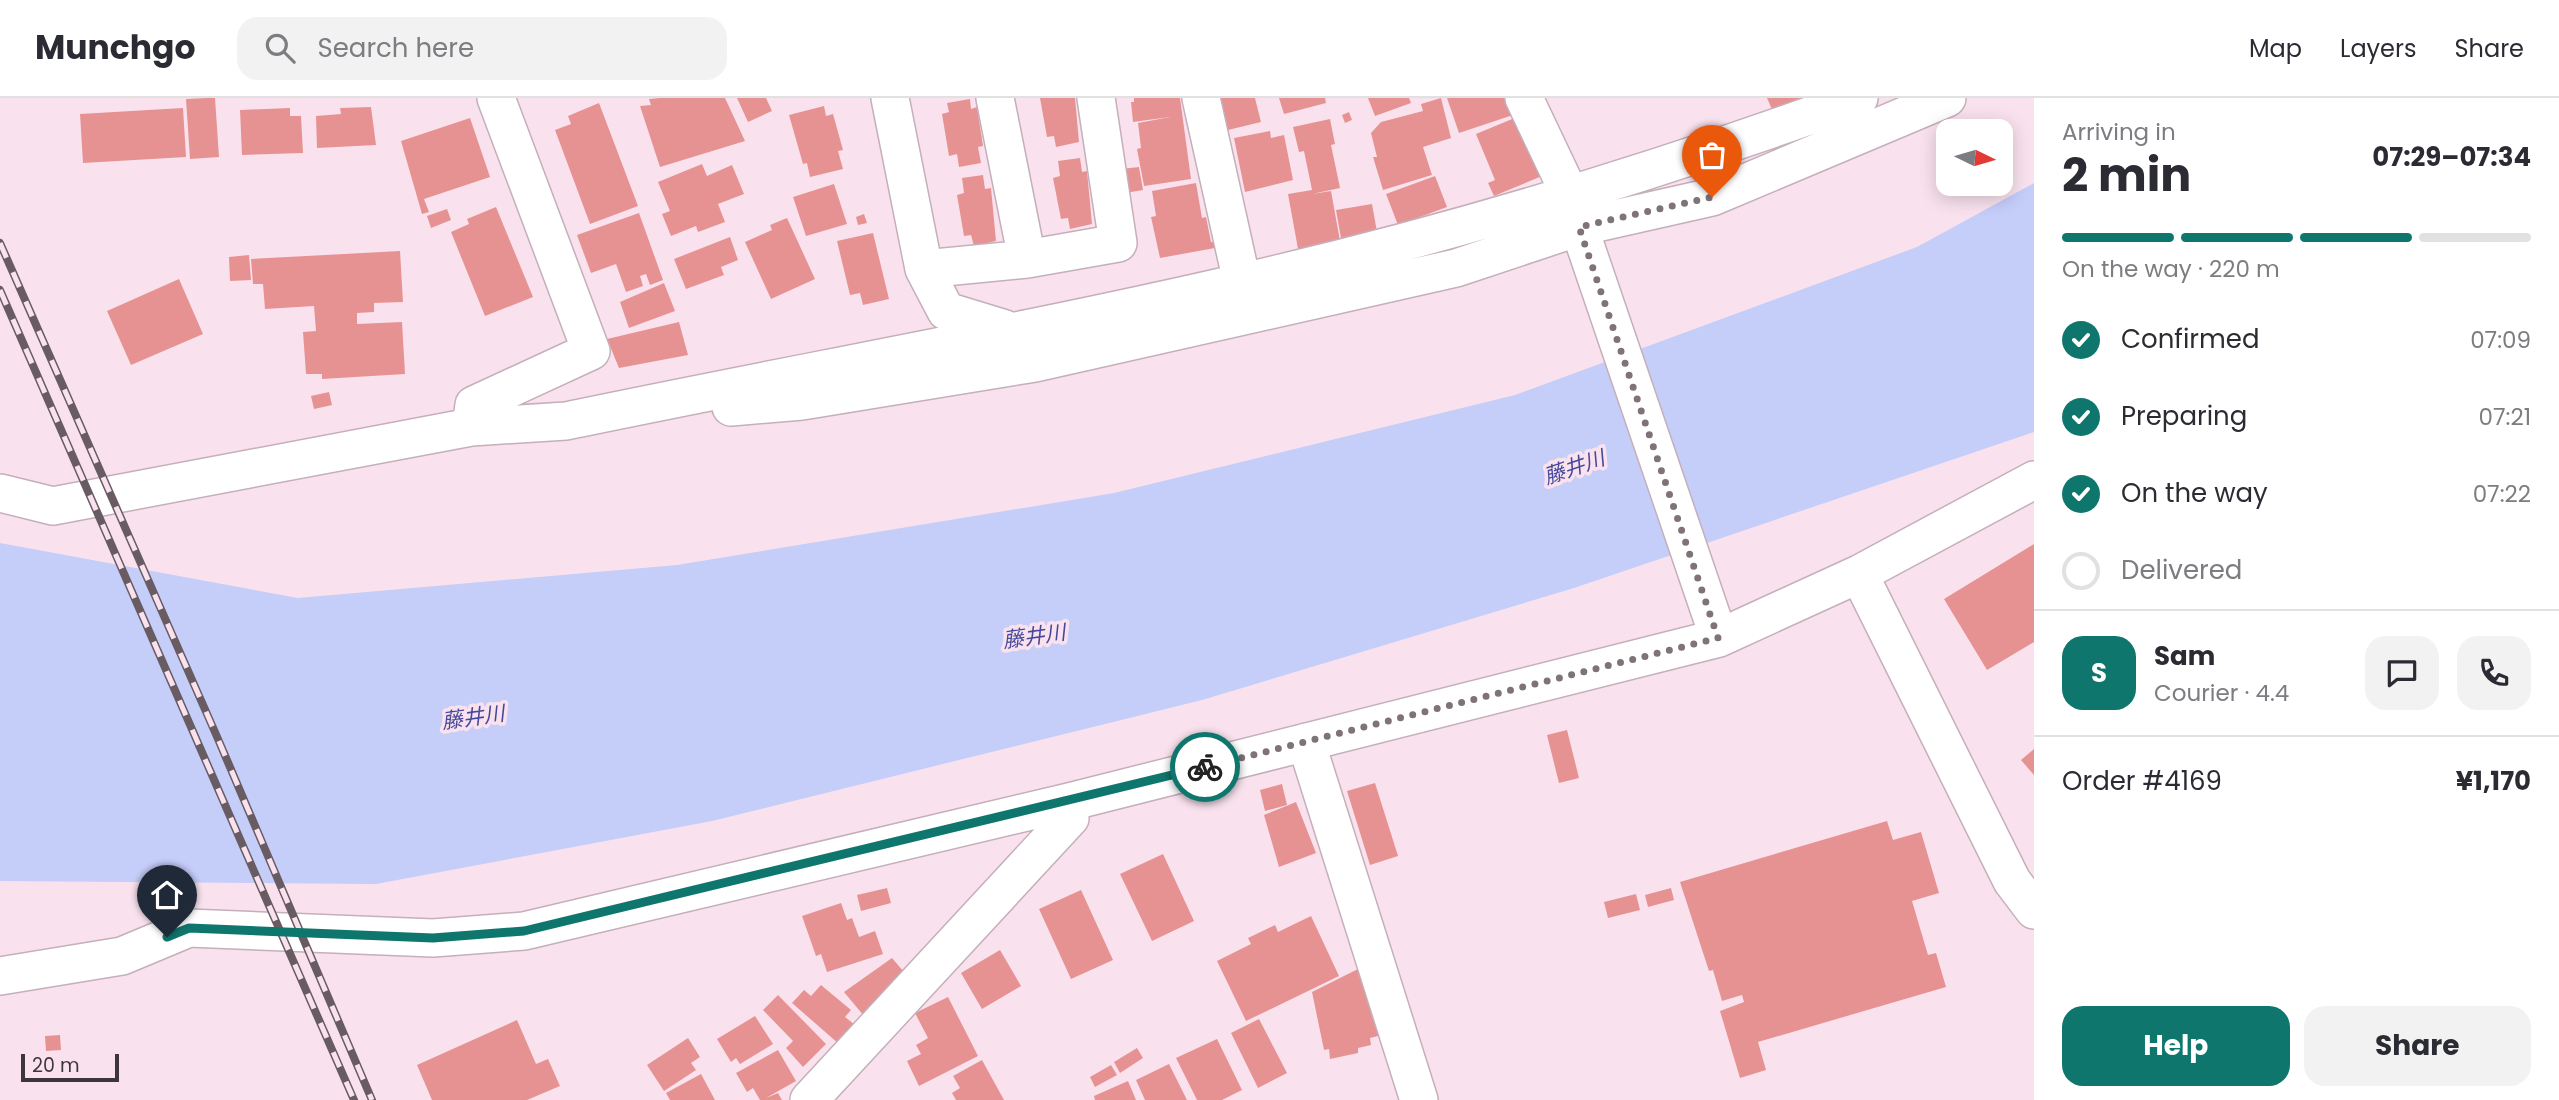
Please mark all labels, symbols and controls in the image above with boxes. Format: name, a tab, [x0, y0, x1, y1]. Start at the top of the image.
search box	[237, 17, 727, 80]
text: Munchgo	[35, 24, 195, 71]
icon: search	[261, 29, 299, 67]
text: Search here	[317, 30, 474, 66]
text: Map	[2249, 32, 2302, 65]
text: Layers	[2340, 32, 2416, 65]
text: Share	[2454, 32, 2524, 65]
text: Arriving in	[2062, 116, 2176, 148]
north arrow	[1936, 119, 2012, 196]
map controls	[1936, 119, 2013, 196]
pin	[1682, 125, 1742, 197]
icon: bag	[1693, 136, 1731, 174]
text: 07:29–07:34	[2372, 139, 2531, 175]
text: 2 min	[2062, 143, 2191, 207]
text: On the way · 220 m	[2062, 253, 2280, 285]
icon: check	[2062, 321, 2100, 359]
text: Confirmed	[2121, 321, 2259, 357]
text: 07:09	[2470, 324, 2531, 356]
icon: check	[2062, 398, 2100, 436]
text: Preparing	[2121, 398, 2247, 434]
text: 07:21	[2479, 401, 2531, 433]
water label: 藤井川	[1539, 442, 1610, 491]
icon: check	[2062, 475, 2100, 513]
text: On the way	[2121, 475, 2268, 511]
text: 07:22	[2473, 478, 2531, 510]
text: Delivered	[2121, 552, 2242, 588]
water label: 藤井川	[1001, 617, 1069, 655]
button: chat	[2365, 636, 2439, 710]
button: phone	[2457, 636, 2531, 710]
text: Sam	[2154, 638, 2215, 674]
text: S	[2091, 655, 2107, 691]
text: Courier · 4.4	[2154, 677, 2289, 709]
water label: 藤井川	[440, 698, 508, 736]
courier	[1170, 732, 1240, 802]
icon: bike	[1186, 748, 1224, 786]
text: Order #4169	[2062, 763, 2222, 799]
text: ¥1,170	[2456, 763, 2531, 799]
pin	[137, 865, 197, 937]
icon: home	[148, 876, 186, 914]
button: Help	[2062, 1006, 2290, 1086]
button: Share	[2304, 1006, 2531, 1086]
scale bar	[21, 1051, 119, 1083]
text: 20 m	[32, 1052, 80, 1079]

